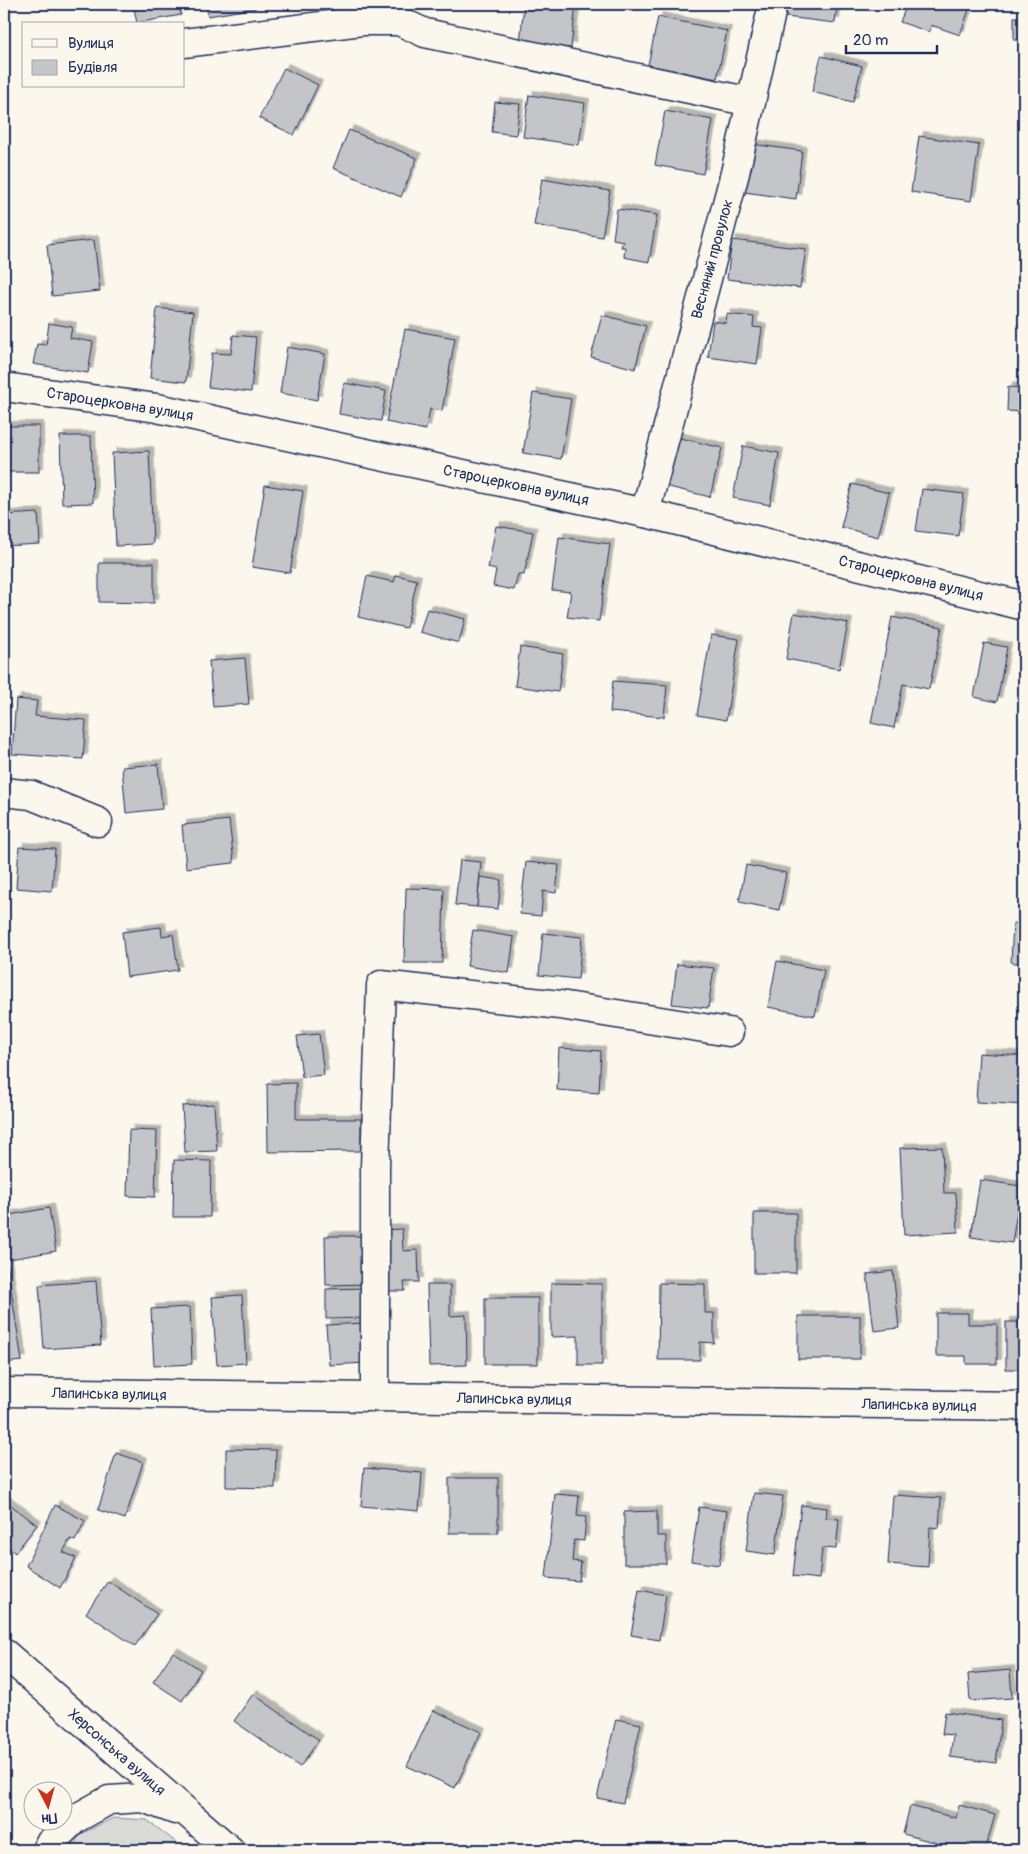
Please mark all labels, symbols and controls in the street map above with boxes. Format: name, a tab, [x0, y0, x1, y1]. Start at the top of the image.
legend	[22, 22, 185, 88]
scale bar	[846, 22, 937, 54]
text: 20 m	[853, 31, 888, 50]
text: Вулиця	[68, 34, 114, 53]
text: Будівля	[68, 58, 117, 77]
street label: Весняний провулок	[687, 197, 738, 321]
street label: Староцерковна вулиця	[45, 383, 195, 425]
street label: Староцерковна вулиця	[441, 461, 590, 510]
street label: Староцерковна вулиця	[837, 551, 985, 606]
street label: Лапинська вулиця	[50, 1384, 167, 1405]
street label: Лапинська вулиця	[455, 1389, 572, 1410]
street label: Лапинська вулиця	[860, 1395, 977, 1416]
street label: Херсонська вулиця	[64, 1705, 169, 1800]
north arrow	[22, 1782, 72, 1832]
text: Пн	[41, 1809, 58, 1828]

